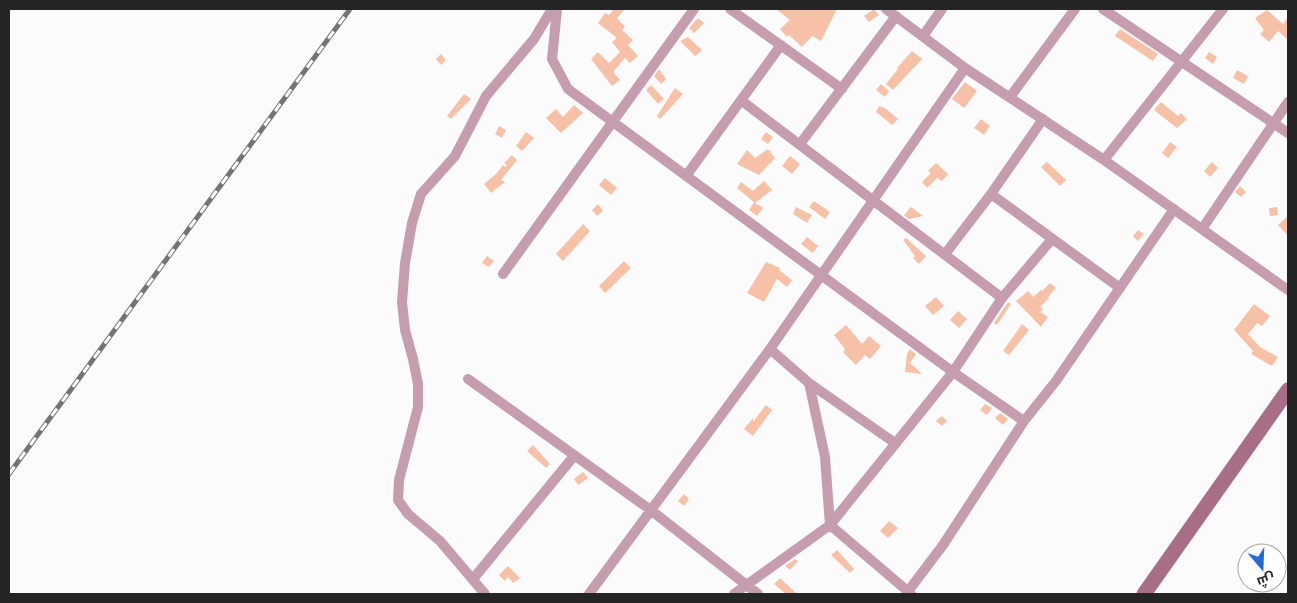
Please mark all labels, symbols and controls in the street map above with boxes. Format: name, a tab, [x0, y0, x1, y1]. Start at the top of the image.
north arrow	[1237, 543, 1287, 593]
text: ش	[1255, 569, 1277, 591]

